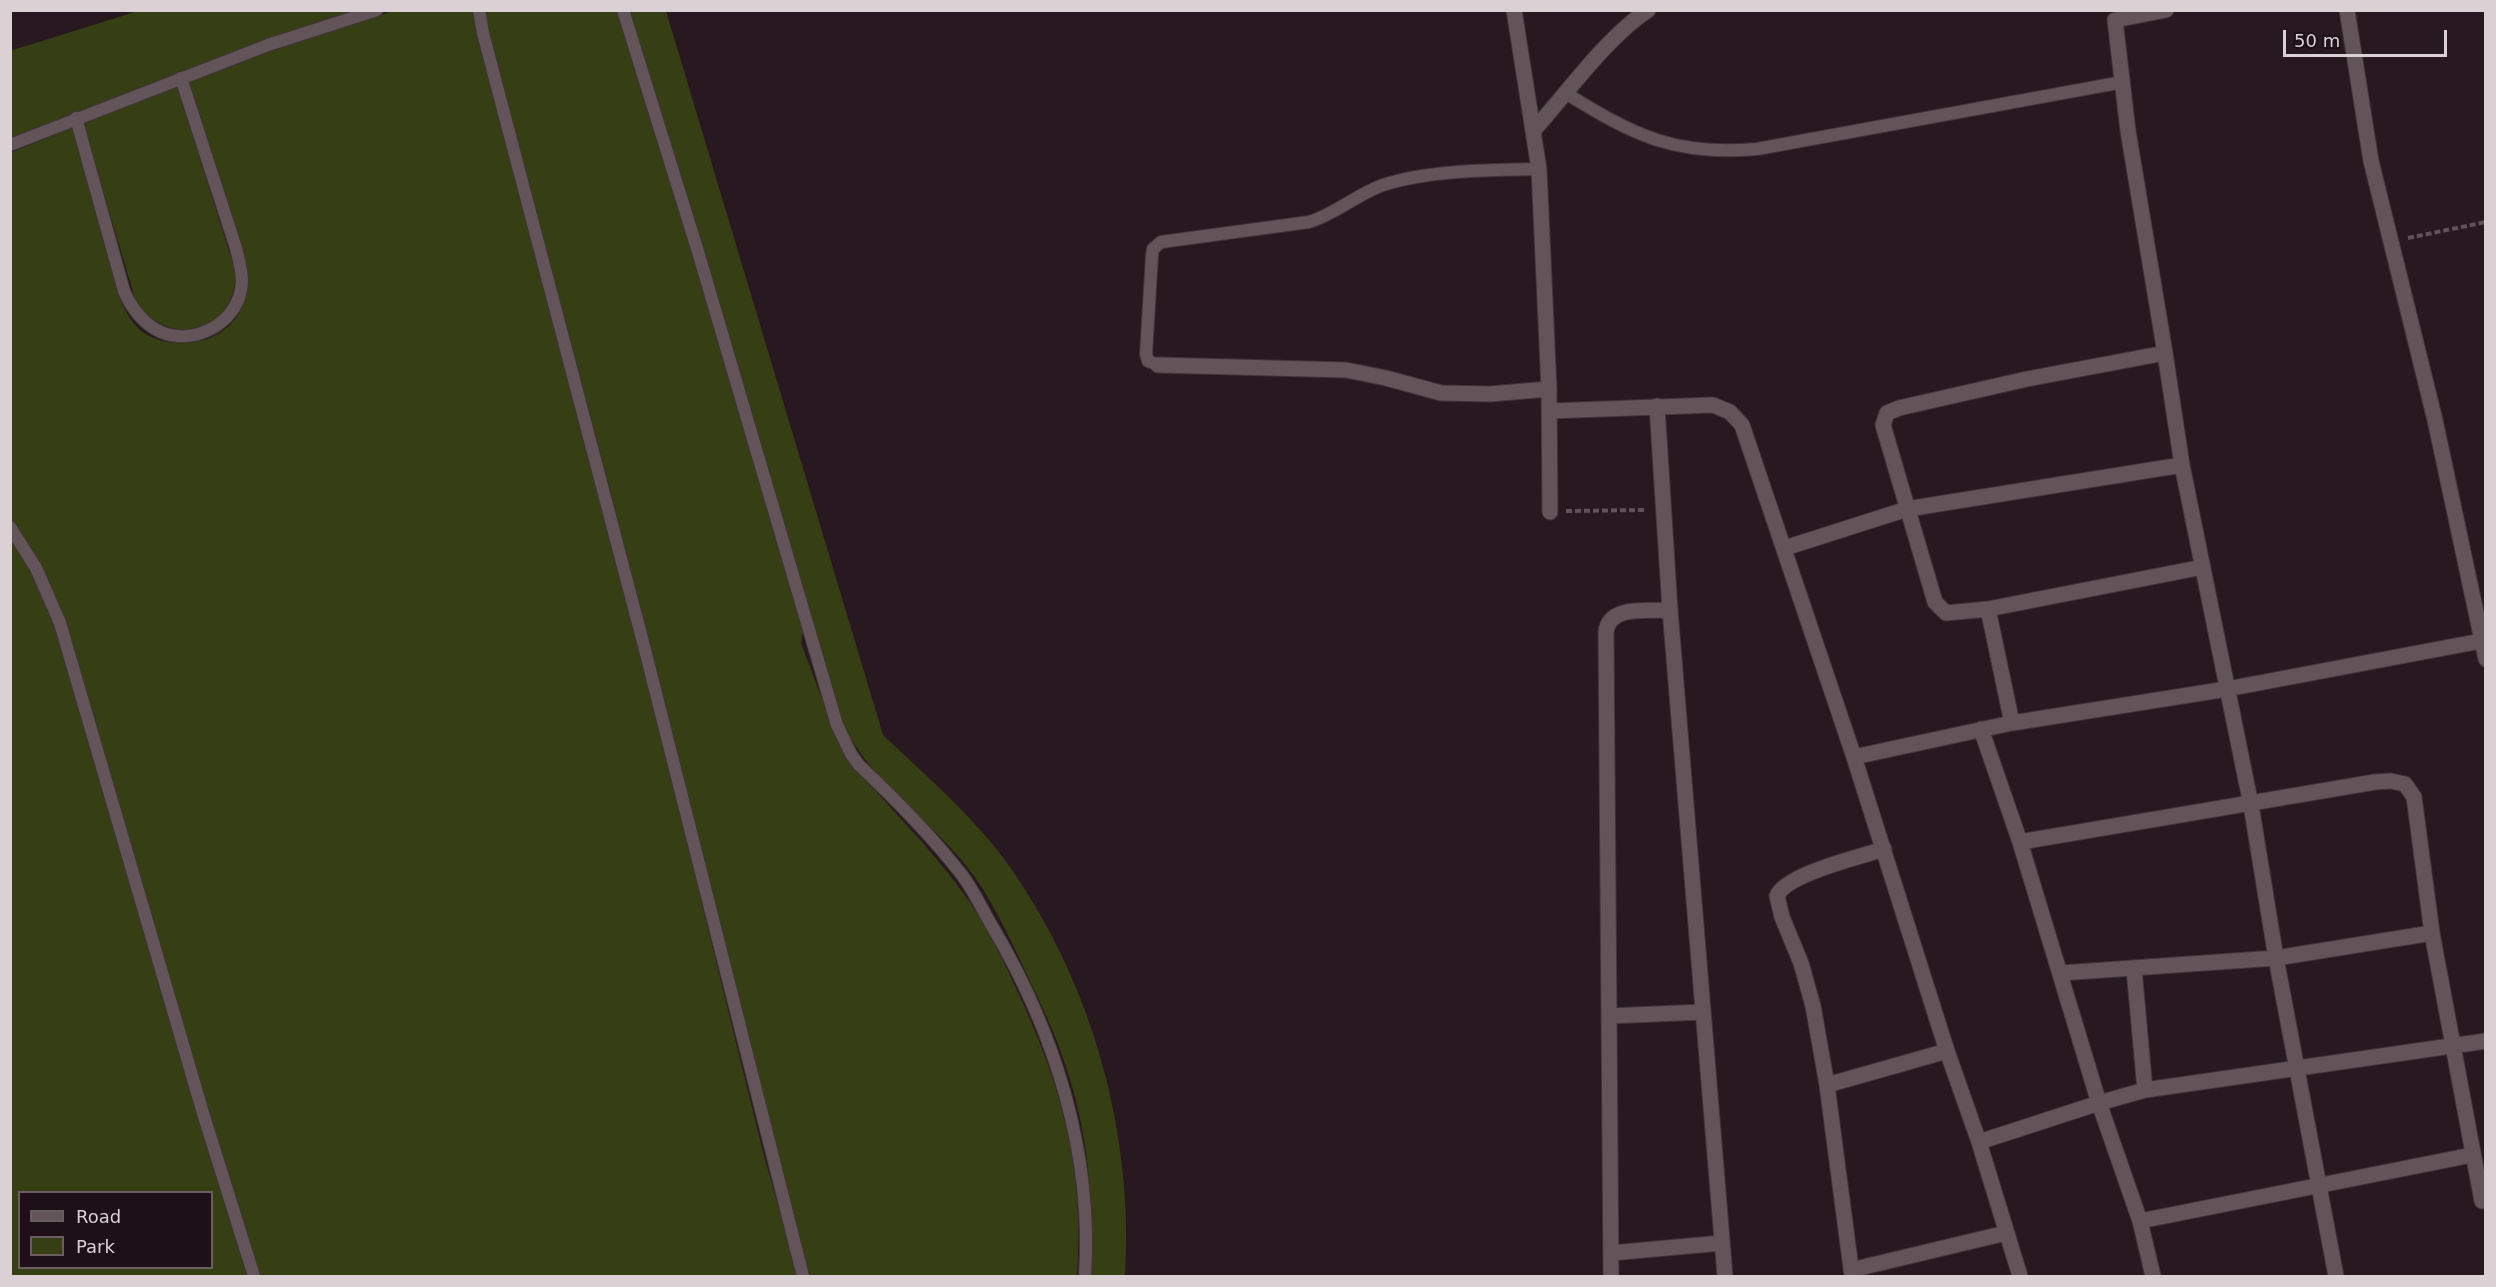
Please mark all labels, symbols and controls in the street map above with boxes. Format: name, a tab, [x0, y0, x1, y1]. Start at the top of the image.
scale bar	[2286, 18, 2450, 56]
text: 50 m	[2294, 30, 2340, 51]
legend	[18, 1191, 213, 1269]
text: Road	[76, 1206, 121, 1227]
text: Park	[76, 1236, 115, 1257]

